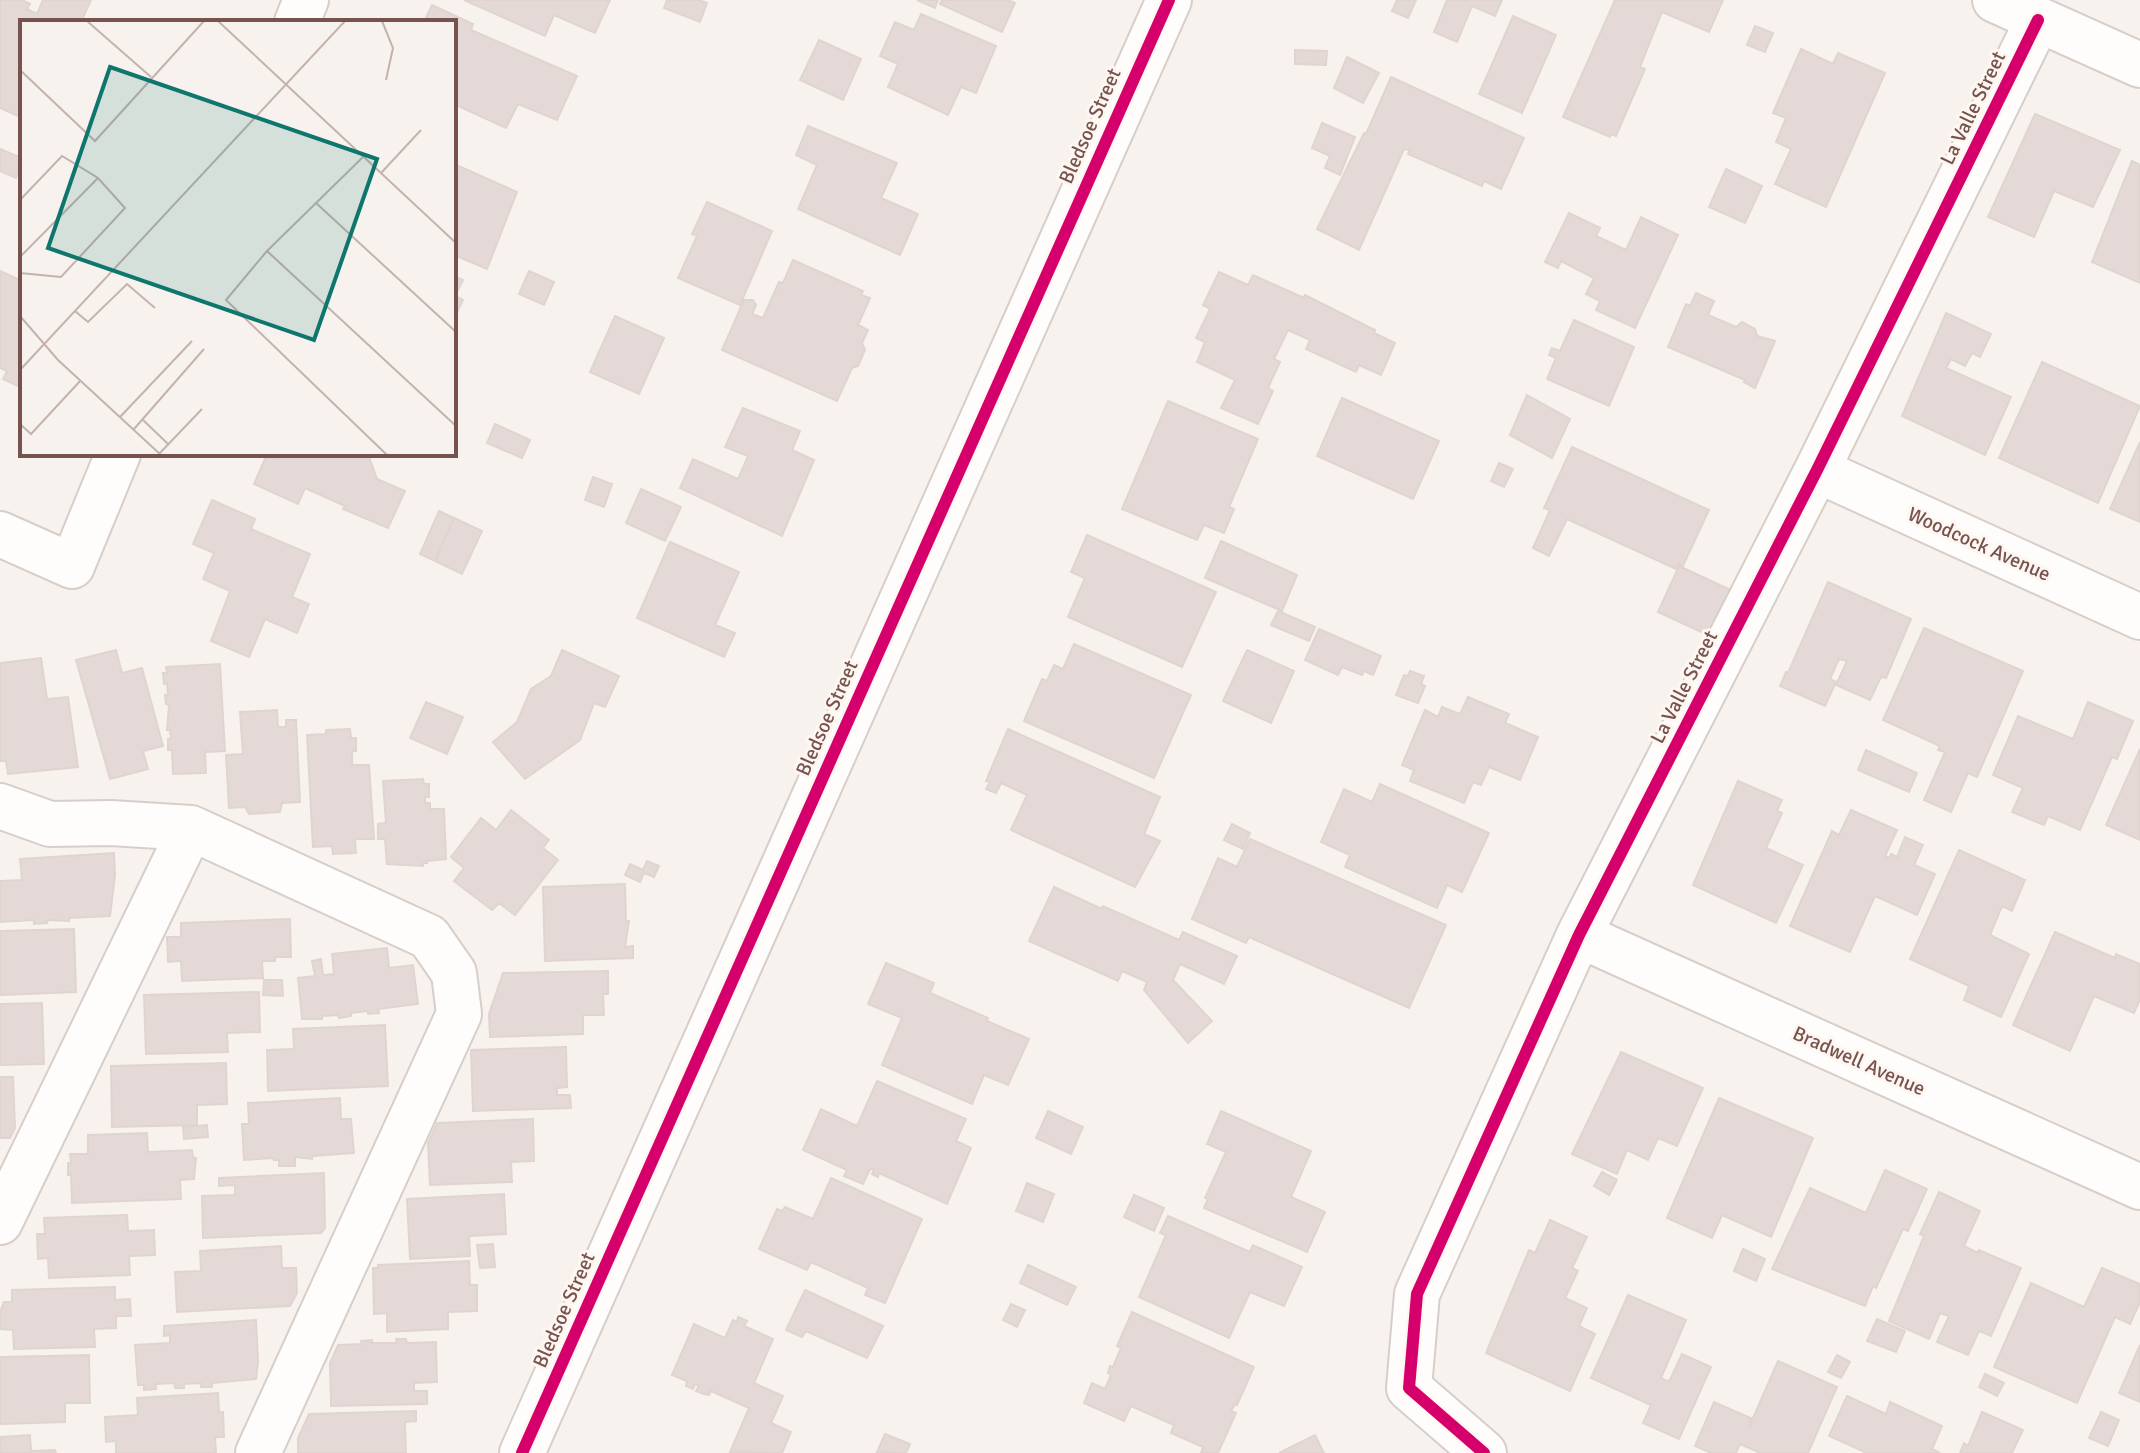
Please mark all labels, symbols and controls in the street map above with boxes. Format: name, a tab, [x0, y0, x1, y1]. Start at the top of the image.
inset map	[20, 20, 456, 456]
street label: La Valle Street	[1935, 47, 2011, 169]
street label: Bledsoe Street	[1053, 64, 1127, 188]
street label: Woodcock Avenue	[1904, 501, 2054, 587]
street label: La Valle Street	[1645, 626, 1723, 748]
street label: Bledsoe Street	[790, 656, 864, 780]
street label: Bradwell Avenue	[1789, 1021, 1929, 1101]
street label: Bledsoe Street	[527, 1248, 601, 1372]

